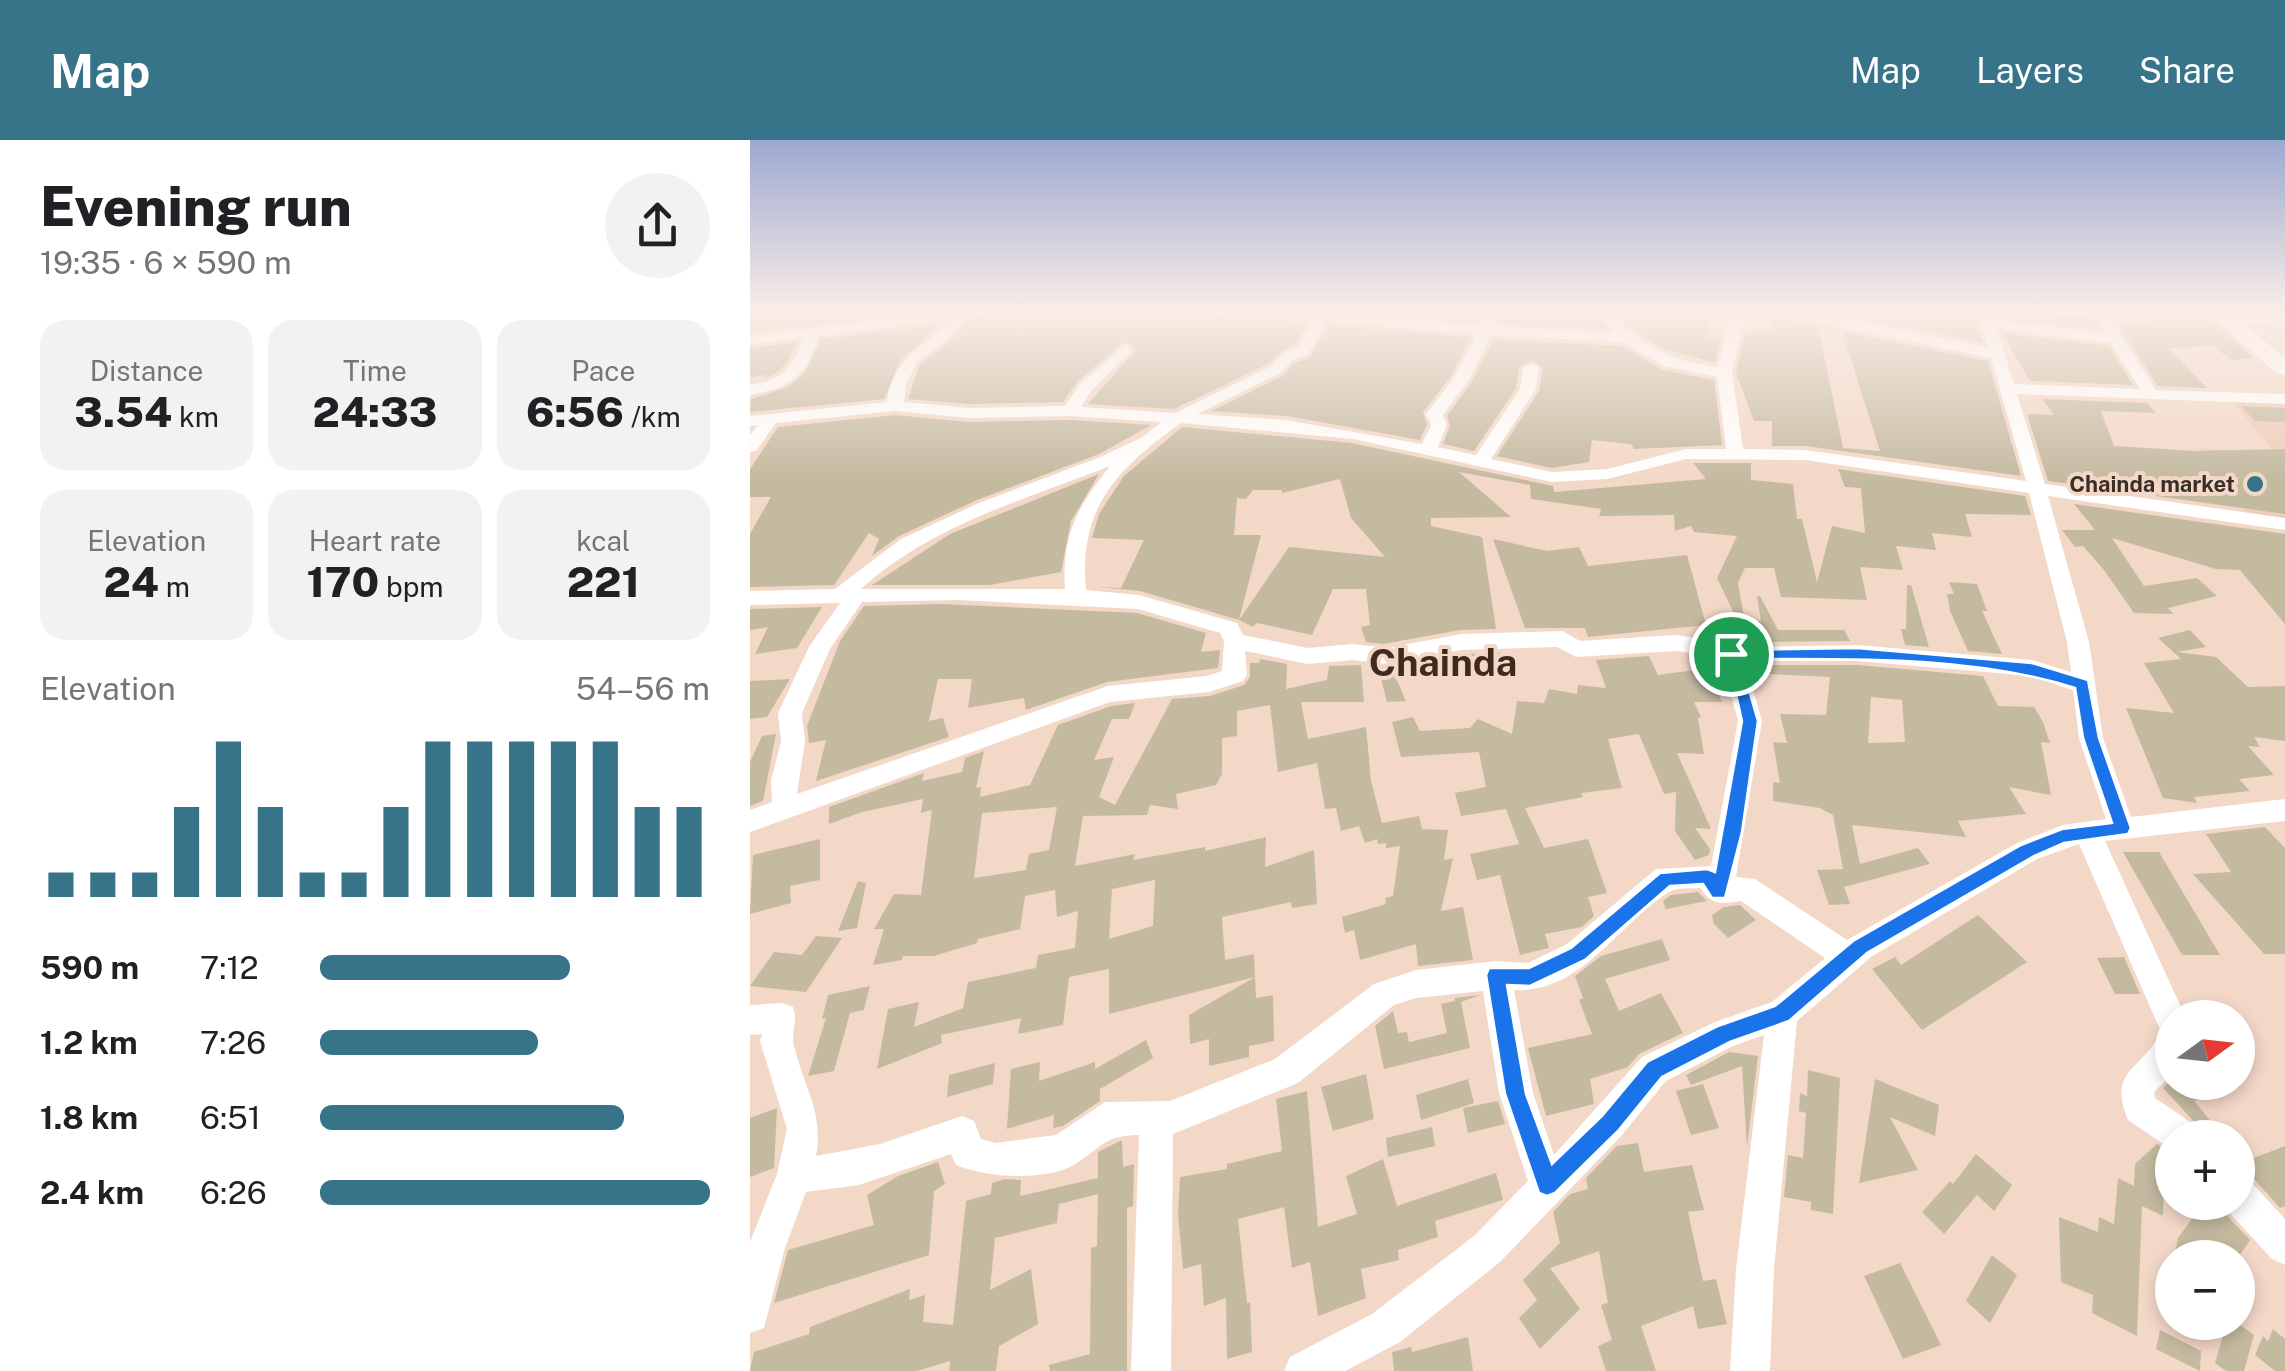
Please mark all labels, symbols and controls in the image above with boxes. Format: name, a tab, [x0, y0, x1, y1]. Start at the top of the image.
text: Map	[50, 42, 150, 99]
text: Map	[1850, 50, 1921, 91]
text: Layers	[1976, 50, 2084, 91]
text: Share	[2139, 50, 2235, 91]
button: share	[605, 173, 710, 278]
text: Evening run	[40, 174, 352, 238]
text: 19:35 · 6 × 590 m	[40, 244, 292, 281]
text: Distance	[90, 354, 203, 387]
text: Time	[343, 354, 407, 387]
text: Pace	[571, 354, 635, 387]
text: 3.54	[74, 387, 172, 436]
text: 24:33	[313, 387, 437, 436]
text: 6:56	[526, 387, 624, 436]
text: km	[172, 400, 219, 433]
text: /km	[624, 400, 681, 433]
place label: Chainda market	[2069, 471, 2235, 497]
marker: Chainda market	[2244, 473, 2266, 495]
text: Elevation	[87, 524, 206, 557]
text: Heart rate	[309, 524, 441, 557]
text: kcal	[576, 524, 630, 557]
text: 24	[103, 557, 159, 606]
text: 170	[306, 557, 379, 606]
text: 221	[567, 557, 640, 606]
text: m	[159, 570, 190, 603]
text: bpm	[379, 570, 444, 603]
pin	[1689, 612, 1774, 697]
icon: arrive	[1704, 627, 1759, 682]
district label: Chainda	[1369, 640, 1517, 685]
text: Elevation	[40, 670, 176, 707]
text: 54–56 m	[576, 670, 710, 707]
text: 590 m	[40, 949, 139, 986]
text: 7:12	[200, 949, 259, 986]
north arrow	[2155, 1000, 2255, 1100]
map controls	[2155, 1000, 2255, 1340]
text: 1.2 km	[40, 1024, 138, 1061]
text: 7:26	[200, 1024, 266, 1061]
text: 1.8 km	[40, 1099, 138, 1136]
text: 6:51	[200, 1099, 261, 1136]
button: +	[2155, 1120, 2255, 1220]
text: 2.4 km	[40, 1174, 144, 1211]
text: 6:26	[200, 1174, 267, 1211]
button: −	[2155, 1240, 2255, 1340]

